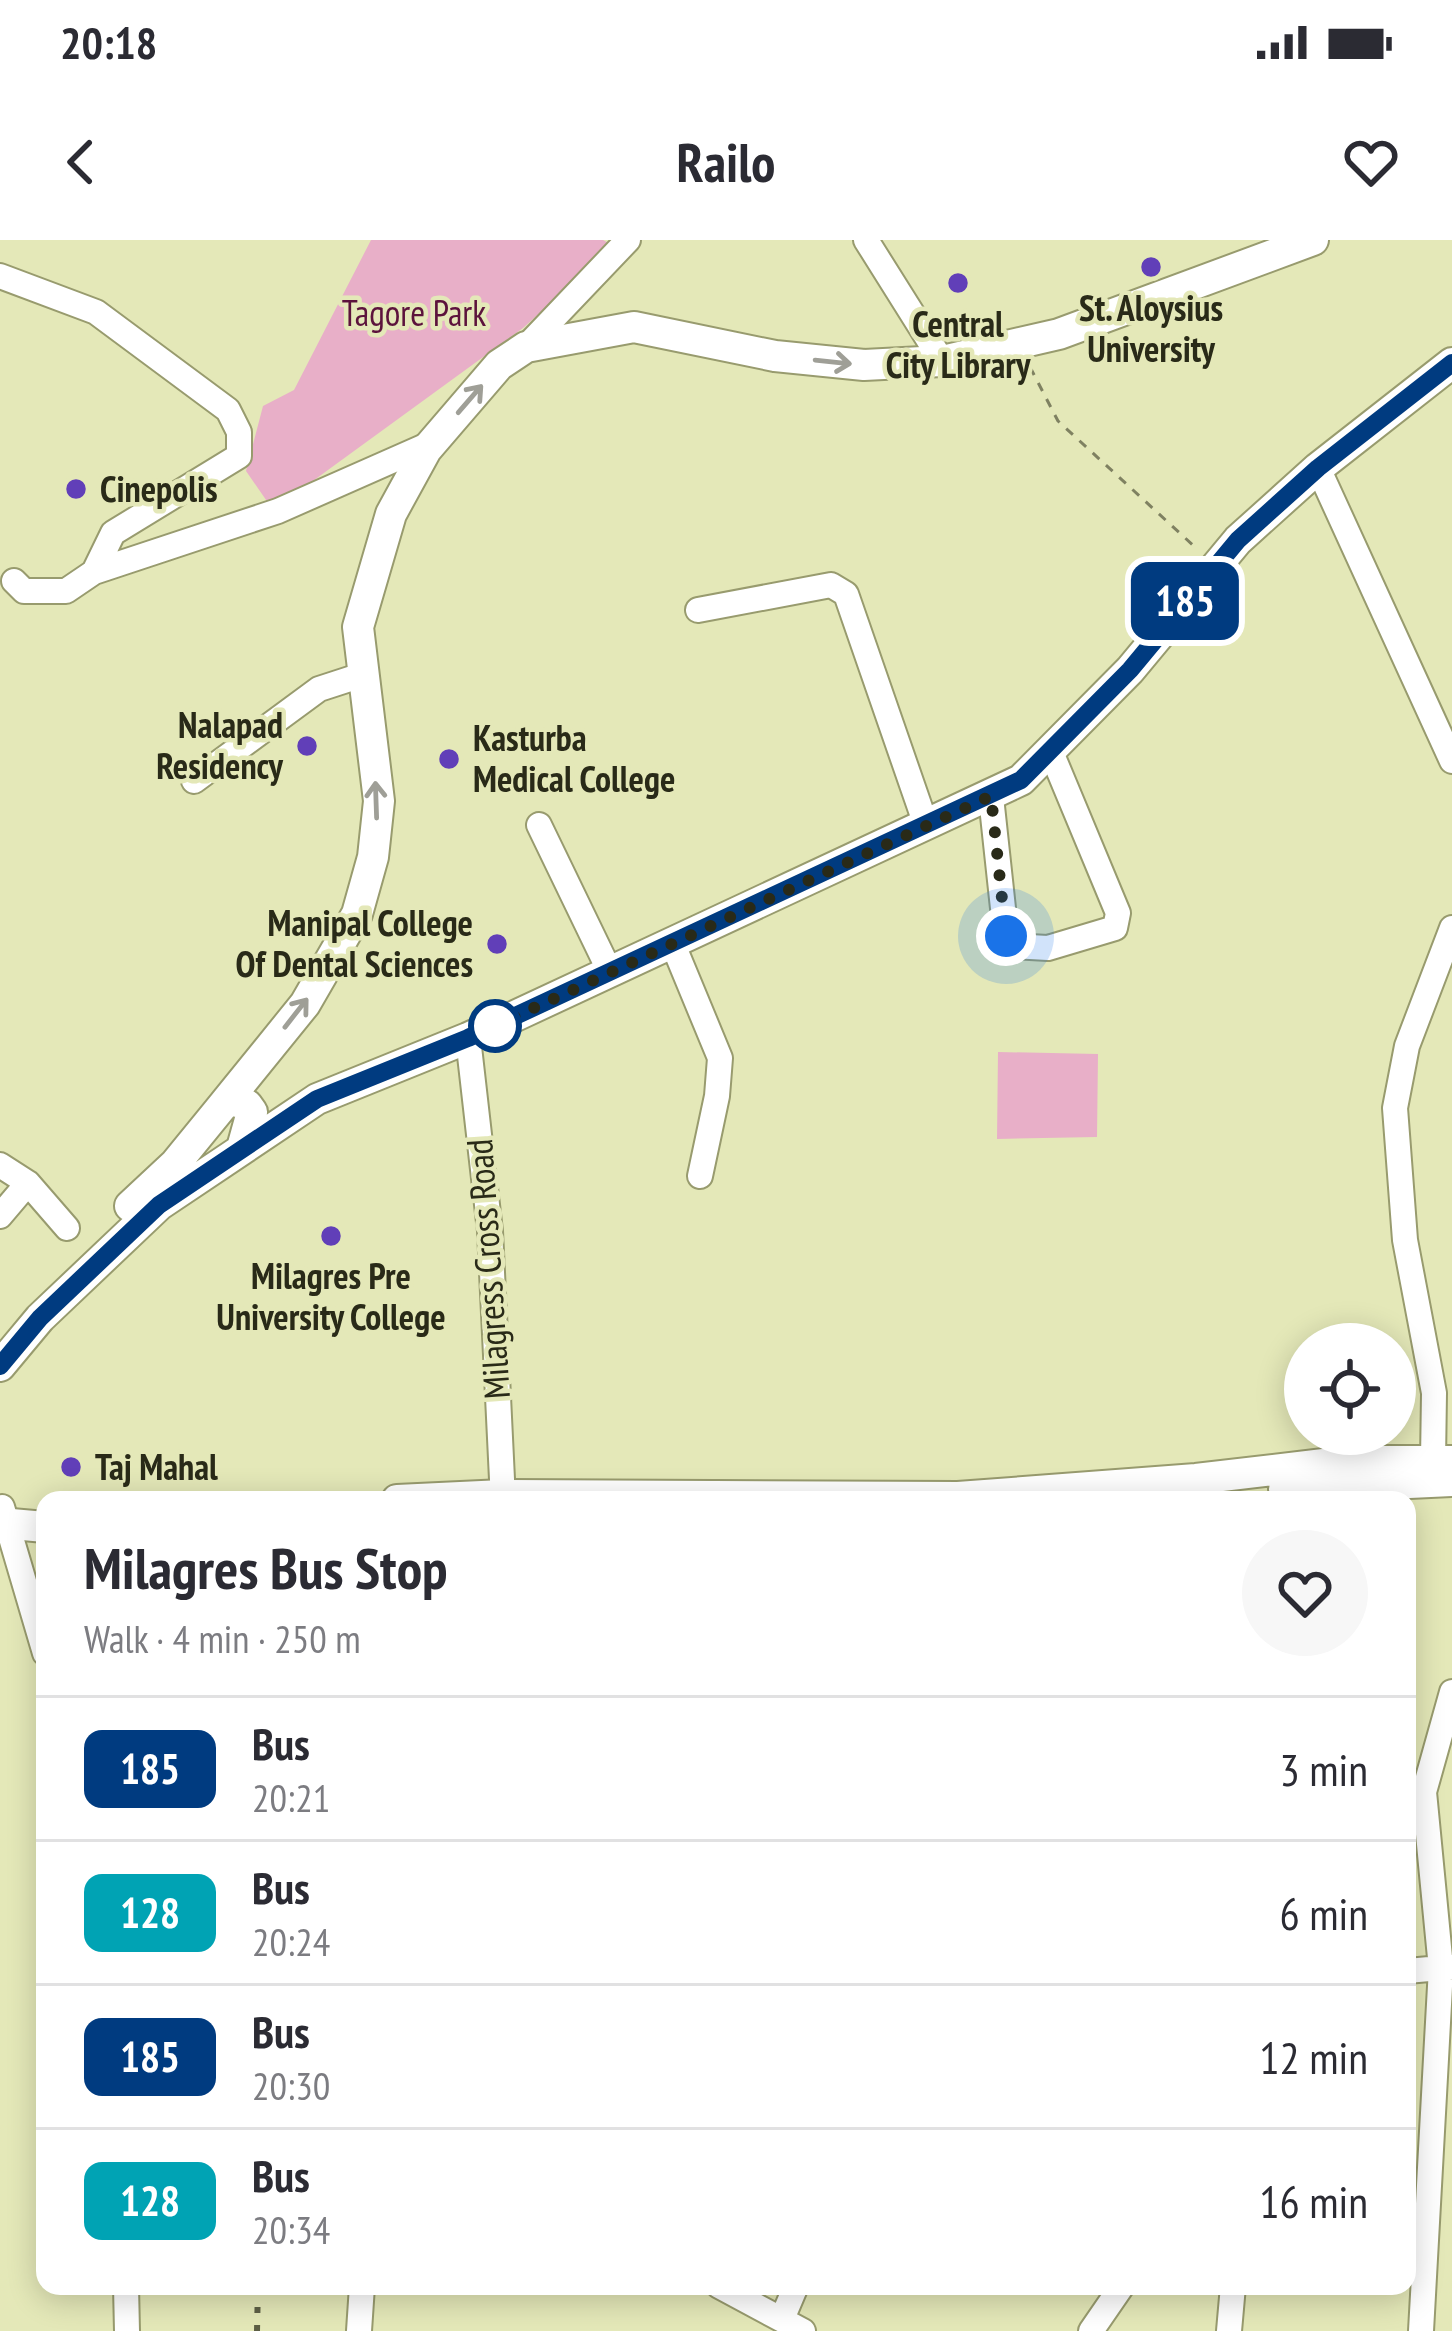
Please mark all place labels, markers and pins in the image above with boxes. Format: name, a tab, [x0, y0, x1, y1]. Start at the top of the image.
marker: St. Aloysius University	[1138, 254, 1164, 280]
marker: Central City Library	[945, 270, 971, 296]
place label: St. Aloysius University	[1079, 284, 1223, 372]
place label: Central City Library	[886, 300, 1031, 388]
place label: Cinepolis	[100, 465, 218, 512]
marker: Cinepolis	[63, 476, 89, 502]
place label: Nalapad Residency	[156, 701, 284, 789]
place label: Kasturba Medical College	[473, 714, 675, 802]
marker: Nalapad Residency	[294, 733, 320, 759]
marker: Kasturba Medical College	[436, 746, 462, 772]
place label: Manipal College Of Dental Sciences	[236, 899, 473, 987]
marker: Manipal College Of Dental Sciences	[484, 931, 510, 957]
unlabelled marker	[470, 1001, 520, 1051]
marker: Milagres Pre University College	[318, 1223, 344, 1249]
place label: Milagres Pre University College	[216, 1252, 446, 1340]
place label: Taj Mahal	[95, 1443, 218, 1490]
marker: Taj Mahal	[58, 1454, 84, 1480]

